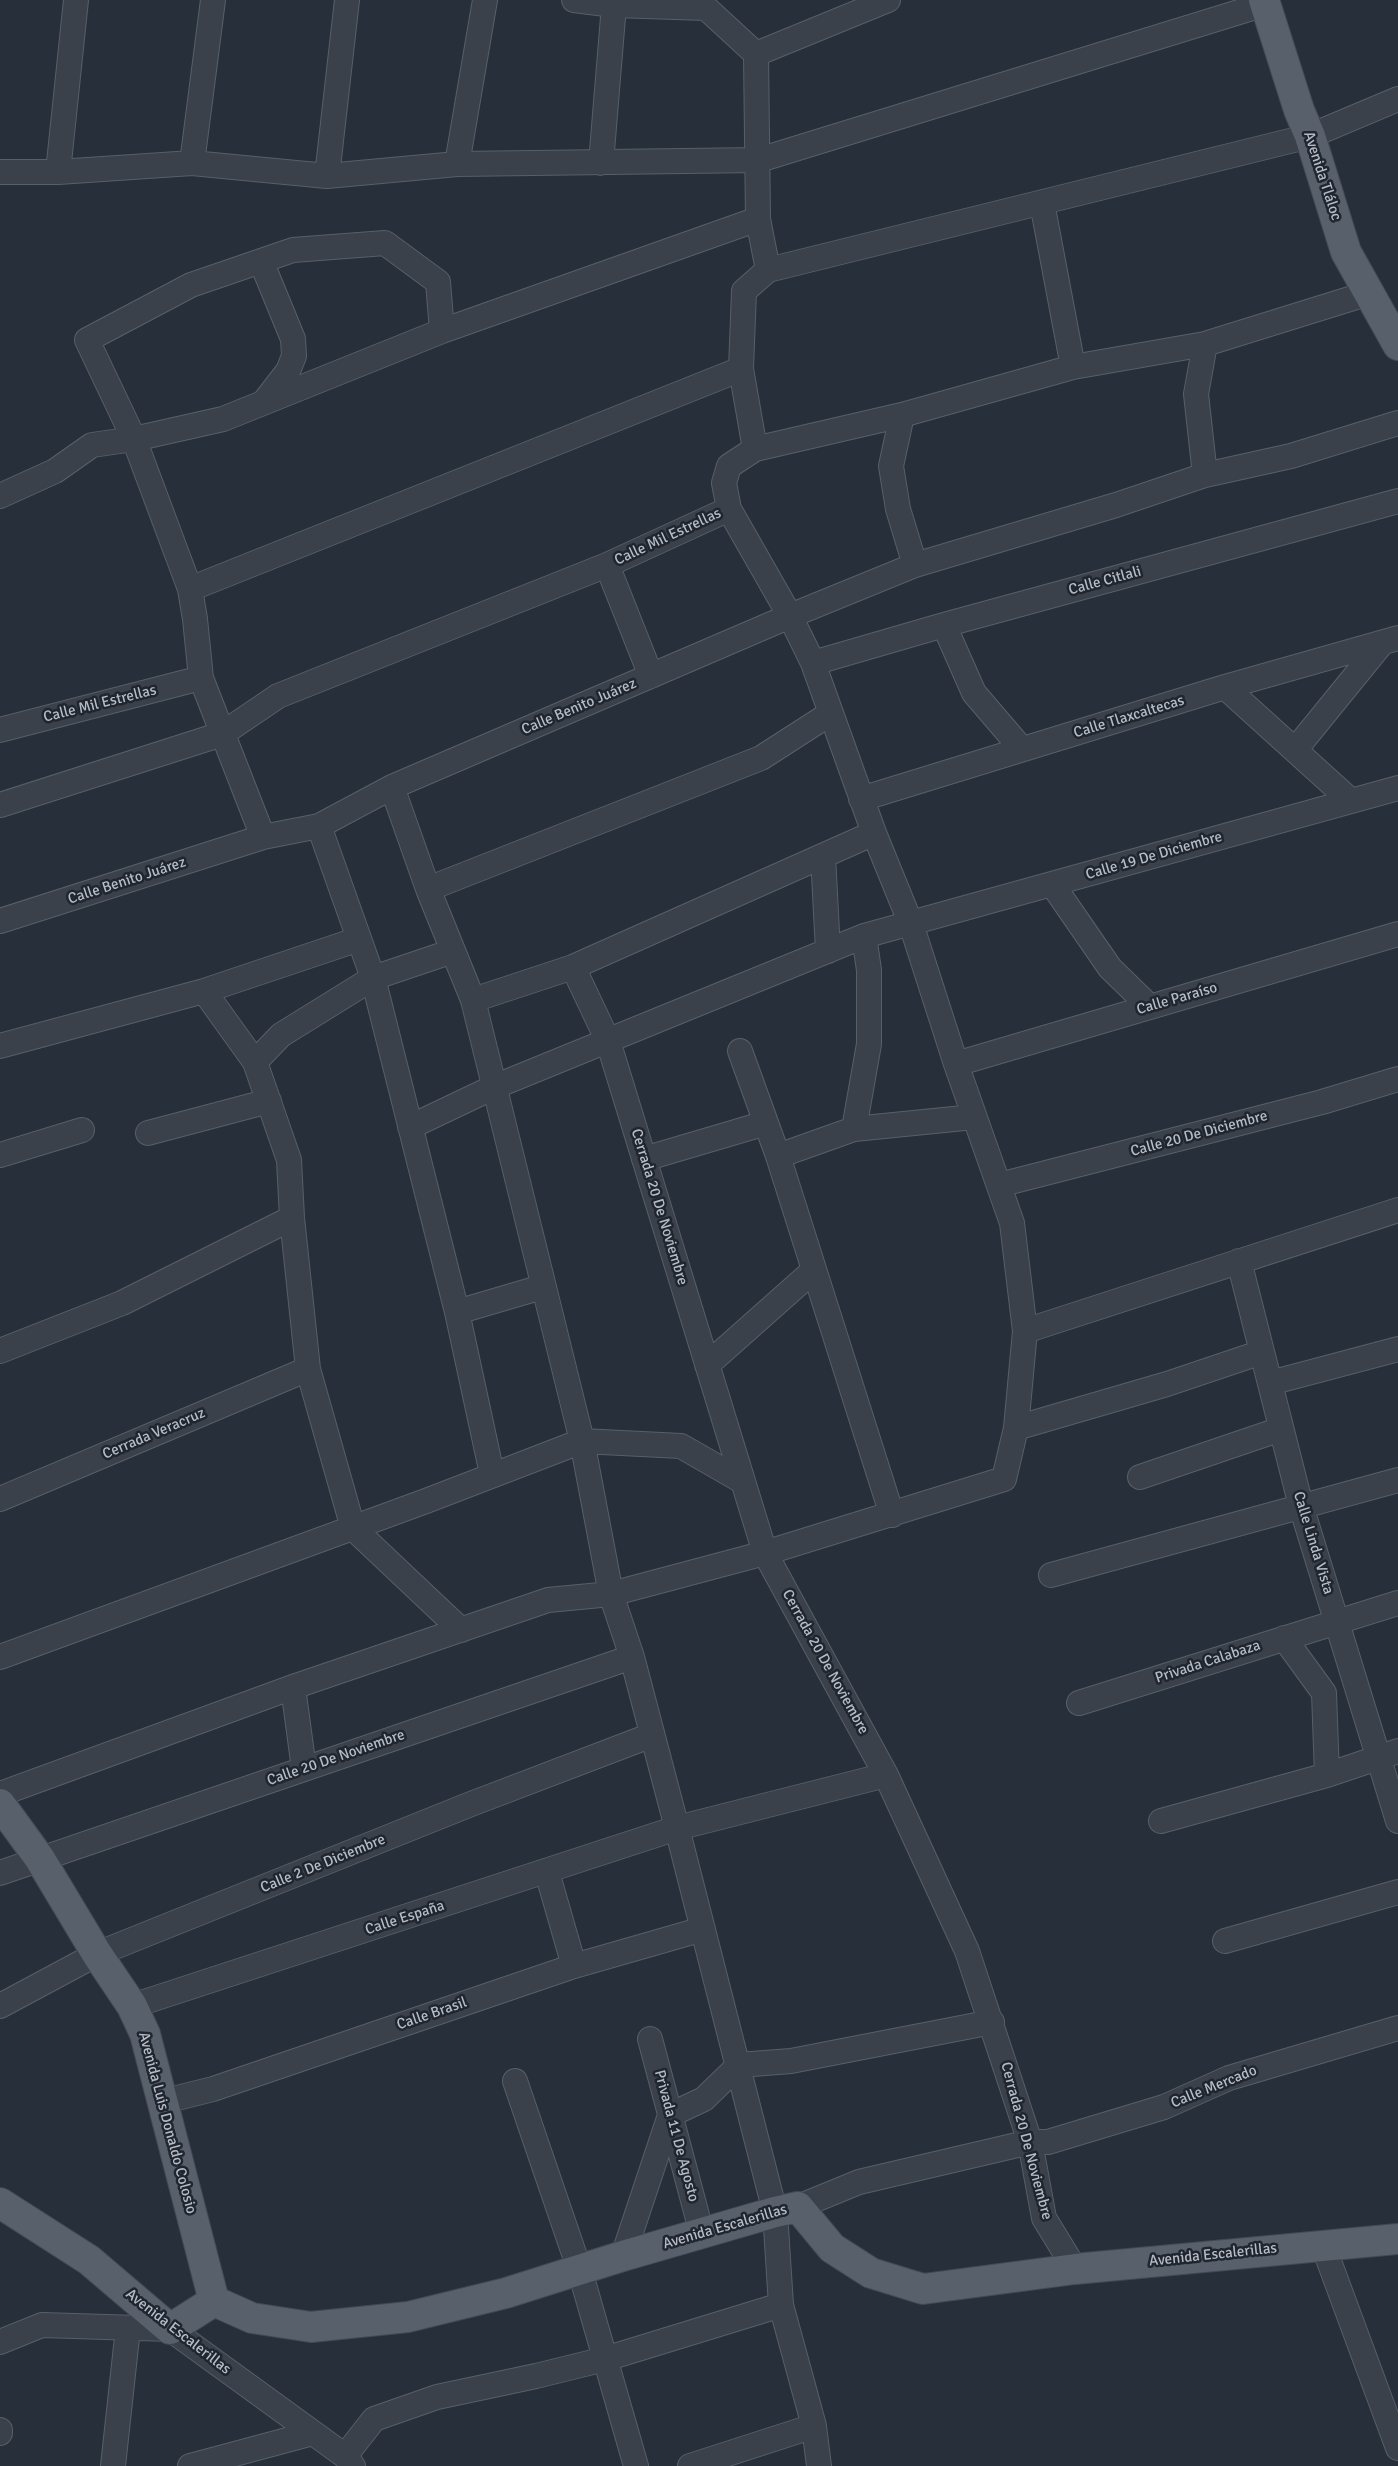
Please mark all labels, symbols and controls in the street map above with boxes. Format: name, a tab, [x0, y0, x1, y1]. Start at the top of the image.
street label: Avenida Tláloc	[1299, 129, 1345, 223]
street label: Calle Mil Estrellas	[612, 504, 724, 570]
street label: Calle Citlali	[1067, 563, 1143, 599]
street label: Calle Benito Juárez	[519, 675, 639, 739]
street label: Calle Mil Estrellas	[42, 681, 158, 727]
street label: Calle Tlaxcaltecas	[1072, 692, 1186, 742]
street label: Calle 19 De Diciembre	[1084, 828, 1224, 884]
street label: Calle Benito Juárez	[66, 853, 188, 909]
street label: Calle Paraíso	[1135, 979, 1219, 1019]
street label: Calle 20 De Diciembre	[1129, 1107, 1269, 1161]
street label: Cerrada 20 De Noviembre	[627, 1127, 691, 1287]
street label: Cerrada Veracruz	[100, 1404, 208, 1464]
street label: Calle Linda Vista	[1289, 1489, 1337, 1597]
street label: Cerrada 20 De Noviembre	[778, 1587, 872, 1737]
street label: Privada Calabaza	[1153, 1637, 1263, 1687]
street label: Calle 20 De Noviembre	[265, 1726, 407, 1790]
street label: Calle 2 De Diciembre	[258, 1831, 388, 1897]
street label: Calle España	[363, 1897, 447, 1939]
street label: Calle Brasil	[395, 1994, 469, 2034]
street label: Avenida Luis Donaldo Colosio	[134, 2030, 200, 2216]
street label: Cerrada 20 De Noviembre	[996, 2060, 1056, 2222]
street label: Calle Mercado	[1168, 2062, 1260, 2112]
street label: Privada 11 De Agosto	[650, 2068, 702, 2204]
street label: Avenida Escalerillas	[661, 2201, 789, 2253]
street label: Avenida Escalerillas	[1148, 2239, 1278, 2271]
street label: Avenida Escalerillas	[122, 2285, 234, 2379]

